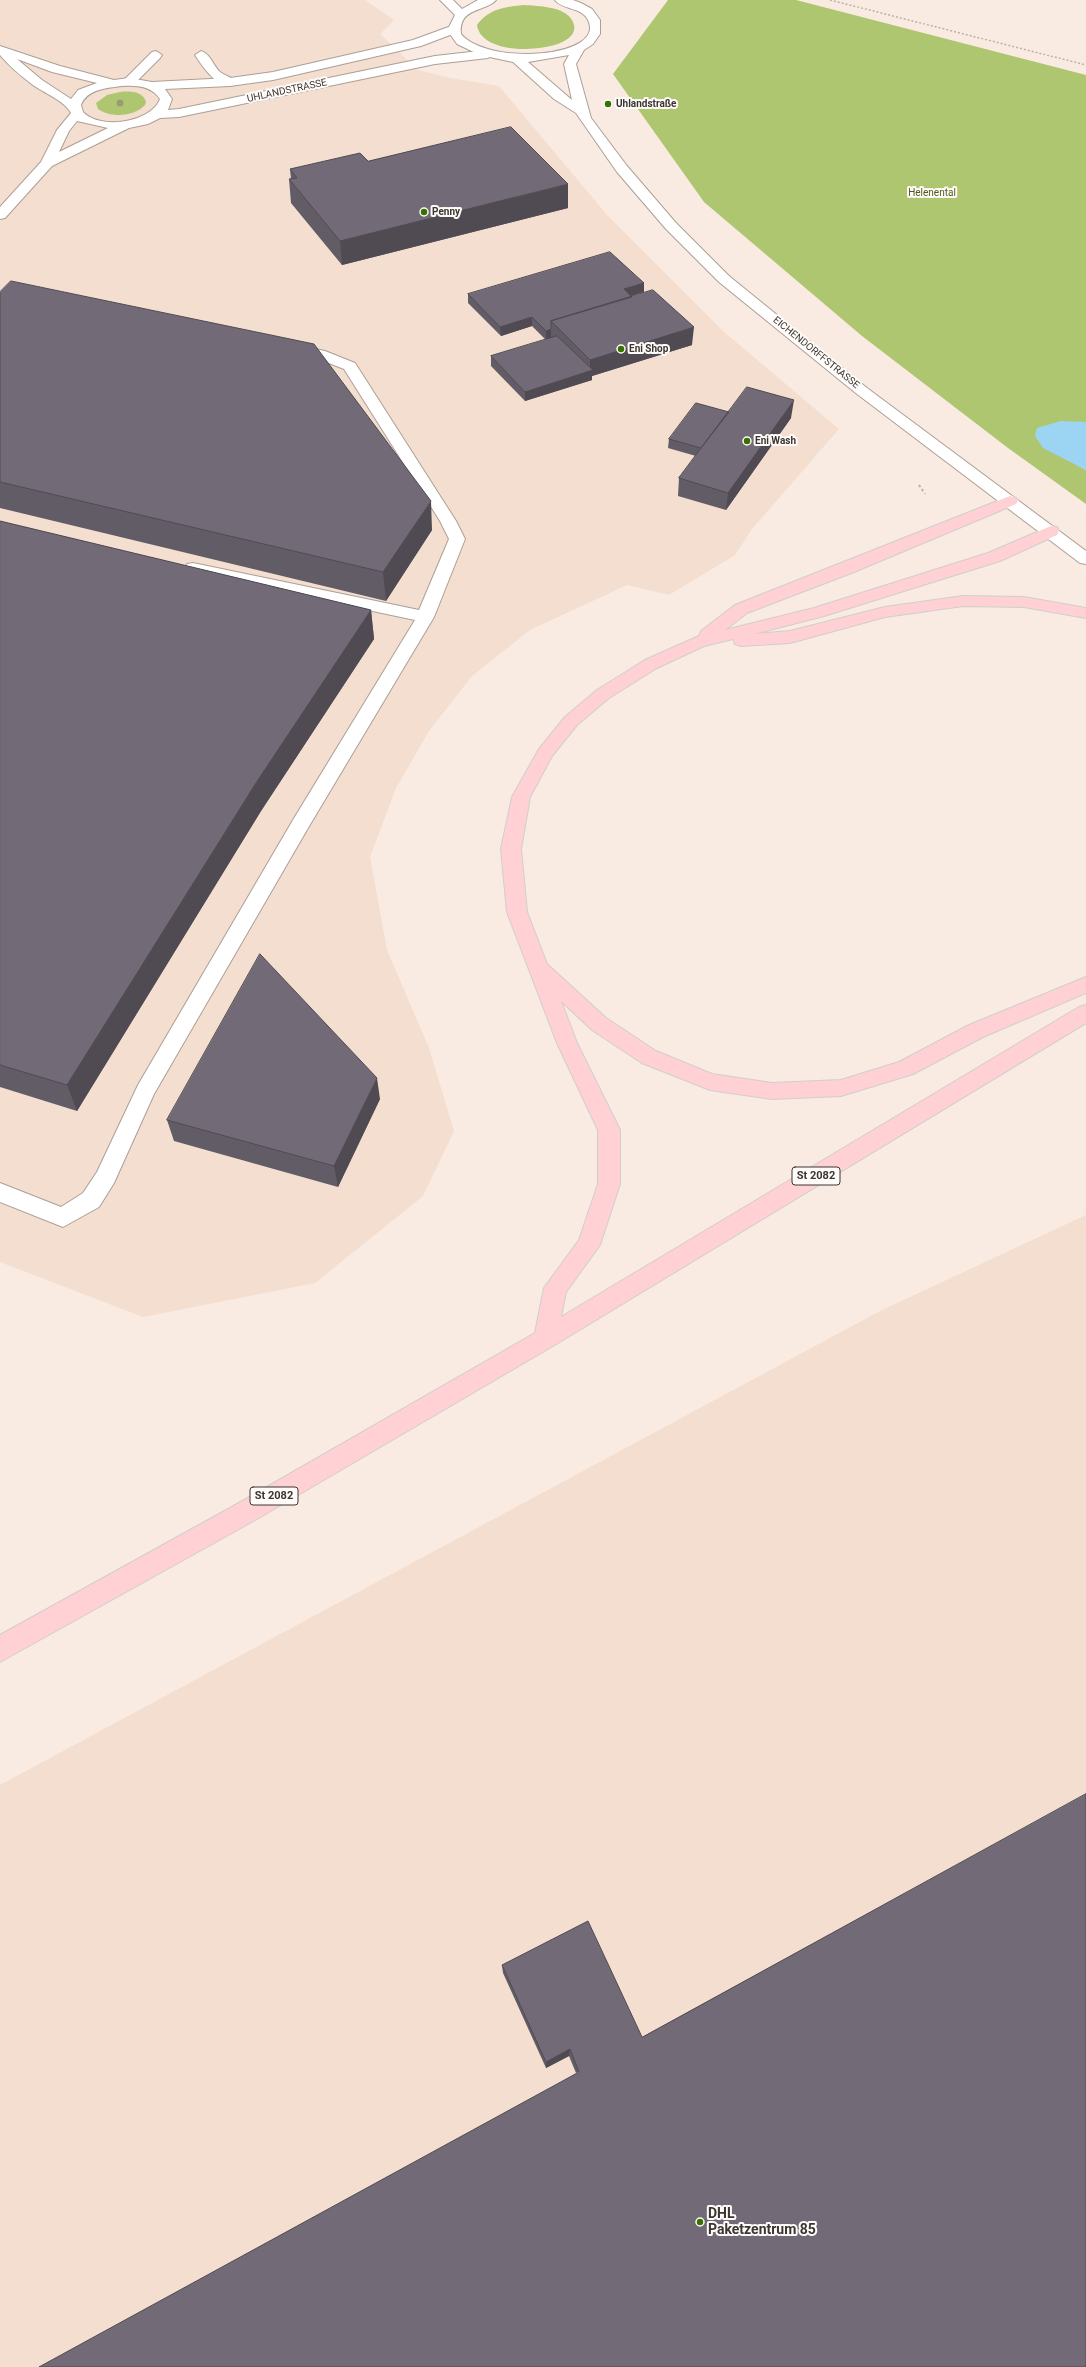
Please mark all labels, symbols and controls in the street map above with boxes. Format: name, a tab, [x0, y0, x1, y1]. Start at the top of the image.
street label: UHLANDSTRASSE	[246, 77, 328, 105]
place label: Uhlandstraße	[616, 98, 677, 110]
marker: Uhlandstraße	[603, 99, 613, 109]
park label: Helenental	[908, 187, 956, 199]
place label: Penny	[432, 206, 460, 218]
marker: Penny	[419, 207, 429, 217]
street label: EICHENDORFFSTRASSE	[770, 314, 862, 392]
place label: Eni Shop	[629, 343, 668, 355]
marker: Eni Shop	[616, 344, 626, 354]
place label: Eni Wash	[755, 435, 796, 447]
marker: Eni Wash	[742, 436, 752, 446]
road number: St 2082	[792, 1167, 840, 1185]
road number: St 2082	[250, 1487, 298, 1505]
place label: DHL Paketzentrum 85	[708, 2206, 816, 2238]
marker: DHL Paketzentrum 85	[695, 2217, 705, 2227]

